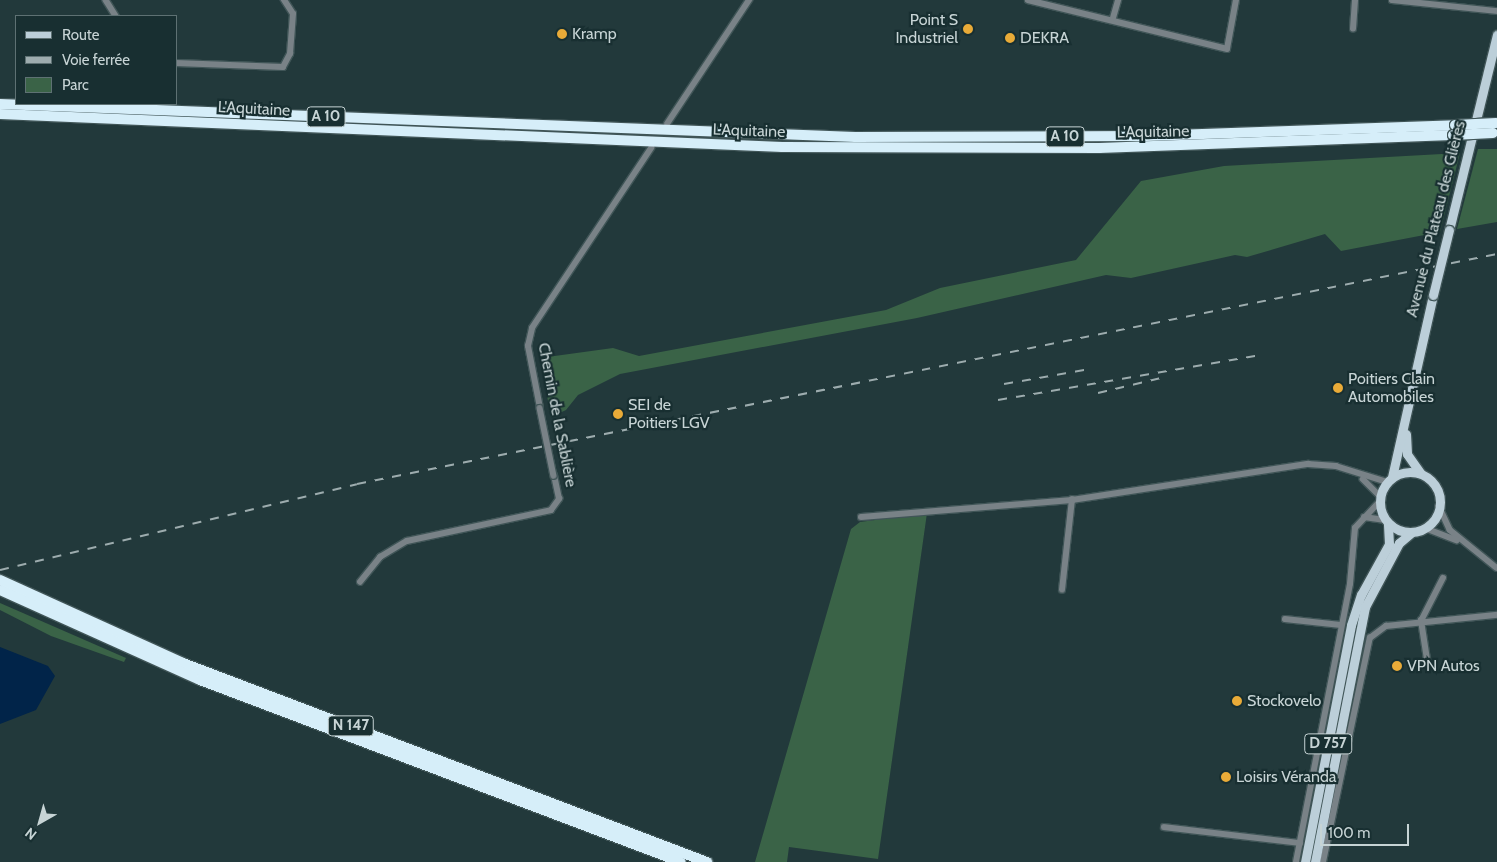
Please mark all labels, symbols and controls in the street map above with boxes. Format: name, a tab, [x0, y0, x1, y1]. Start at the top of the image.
place label: Point S Industriel	[895, 10, 958, 48]
legend	[15, 15, 178, 105]
marker: Point S Industriel	[962, 23, 974, 35]
place label: Kramp	[572, 24, 617, 44]
text: Route	[62, 26, 100, 44]
marker: Kramp	[556, 28, 568, 40]
place label: DEKRA	[1020, 28, 1069, 48]
marker: DEKRA	[1004, 32, 1016, 44]
text: Voie ferrée	[62, 51, 130, 69]
text: Parc	[62, 76, 89, 94]
street label: L'Aquitaine	[217, 98, 291, 120]
road number: A 10	[306, 104, 346, 130]
street label: Avenue du Plateau des Glières	[1402, 119, 1470, 319]
street label: L'Aquitaine	[712, 120, 786, 142]
street label: L'Aquitaine	[1117, 122, 1189, 142]
road number: A 10	[1045, 124, 1085, 150]
street label: Chemin de la Sablière	[534, 341, 580, 489]
place label: Poitiers Clain Automobiles	[1348, 369, 1435, 407]
marker: Poitiers Clain Automobiles	[1332, 382, 1344, 394]
place label: SEI de Poitiers LGV	[628, 395, 710, 433]
marker: SEI de Poitiers LGV	[612, 408, 624, 420]
place label: VPN Autos	[1407, 656, 1480, 676]
marker: VPN Autos	[1391, 660, 1403, 672]
place label: Stockovelo	[1247, 691, 1321, 711]
marker: Stockovelo	[1231, 695, 1243, 707]
road number: N 147	[327, 714, 375, 738]
road number: D 757	[1303, 732, 1353, 756]
place label: Loisirs Véranda	[1236, 767, 1336, 787]
marker: Loisirs Véranda	[1220, 771, 1232, 783]
north arrow	[15, 797, 65, 847]
scale bar	[1322, 814, 1411, 846]
text: N	[21, 824, 40, 844]
text: 100 m	[1328, 824, 1370, 842]

